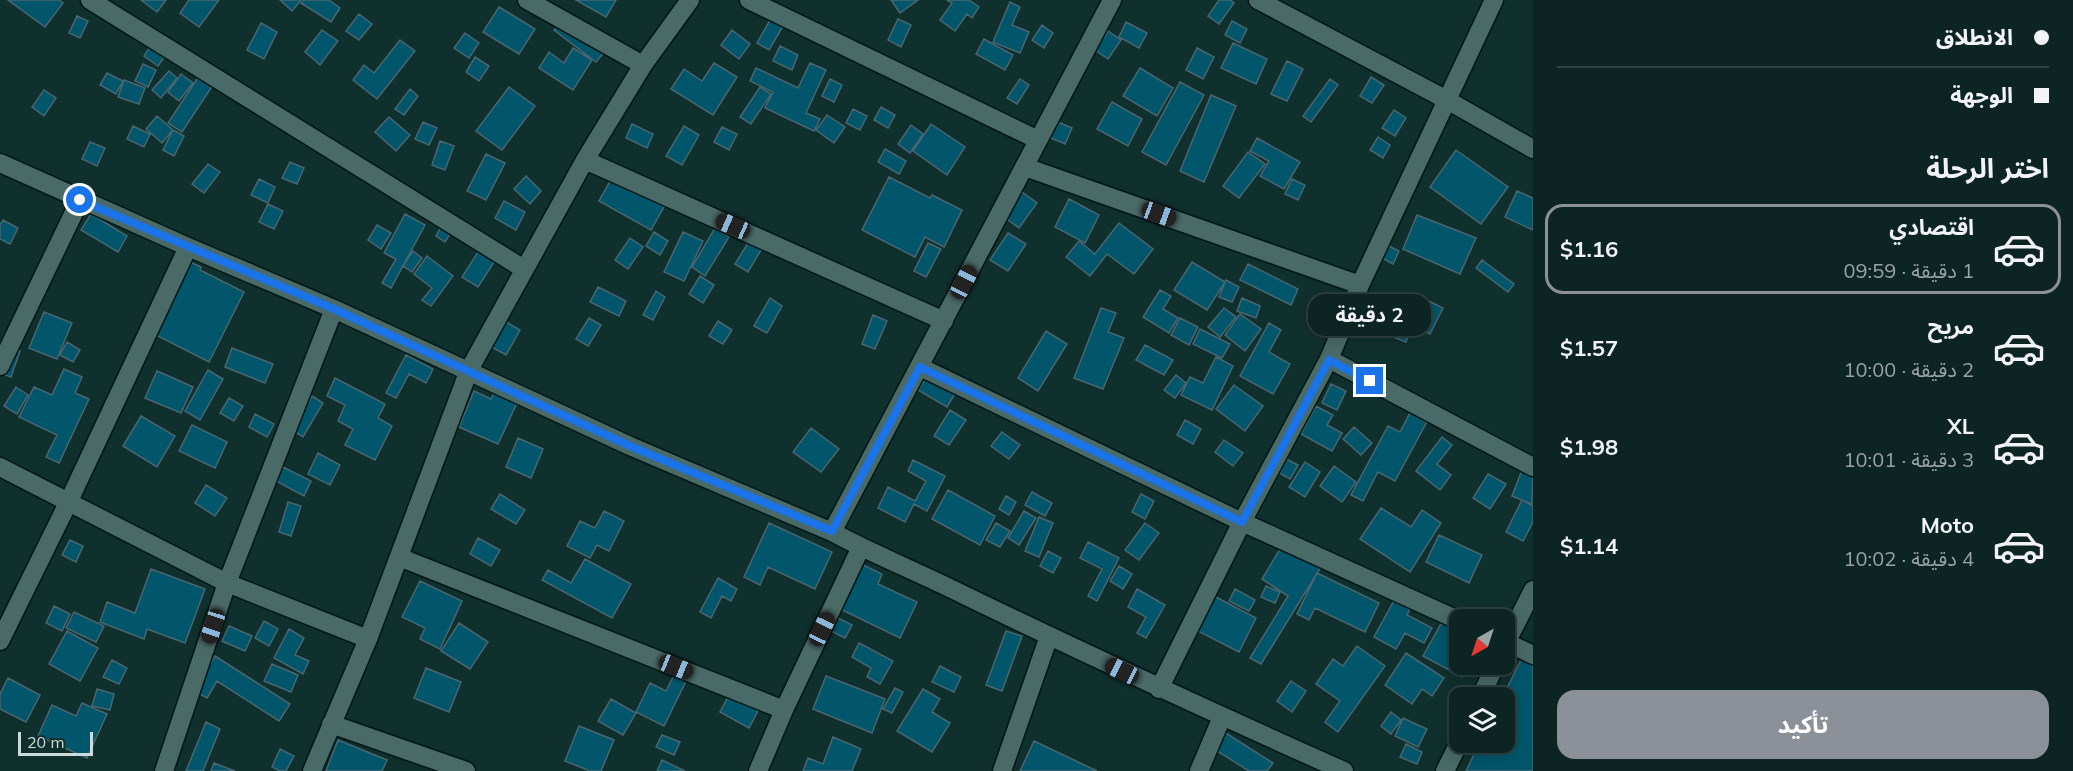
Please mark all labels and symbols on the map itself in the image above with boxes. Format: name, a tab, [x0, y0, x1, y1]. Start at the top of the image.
route start	[66, 186, 93, 213]
car	[1139, 199, 1179, 229]
car	[713, 210, 753, 242]
car	[948, 262, 980, 302]
callout: 2 دقيقة	[1308, 294, 1432, 336]
route end	[1356, 367, 1383, 394]
car	[199, 606, 227, 646]
car	[806, 609, 838, 649]
north arrow	[1449, 609, 1515, 675]
car	[656, 652, 696, 682]
car	[1102, 655, 1142, 687]
scale bar	[18, 729, 93, 756]

